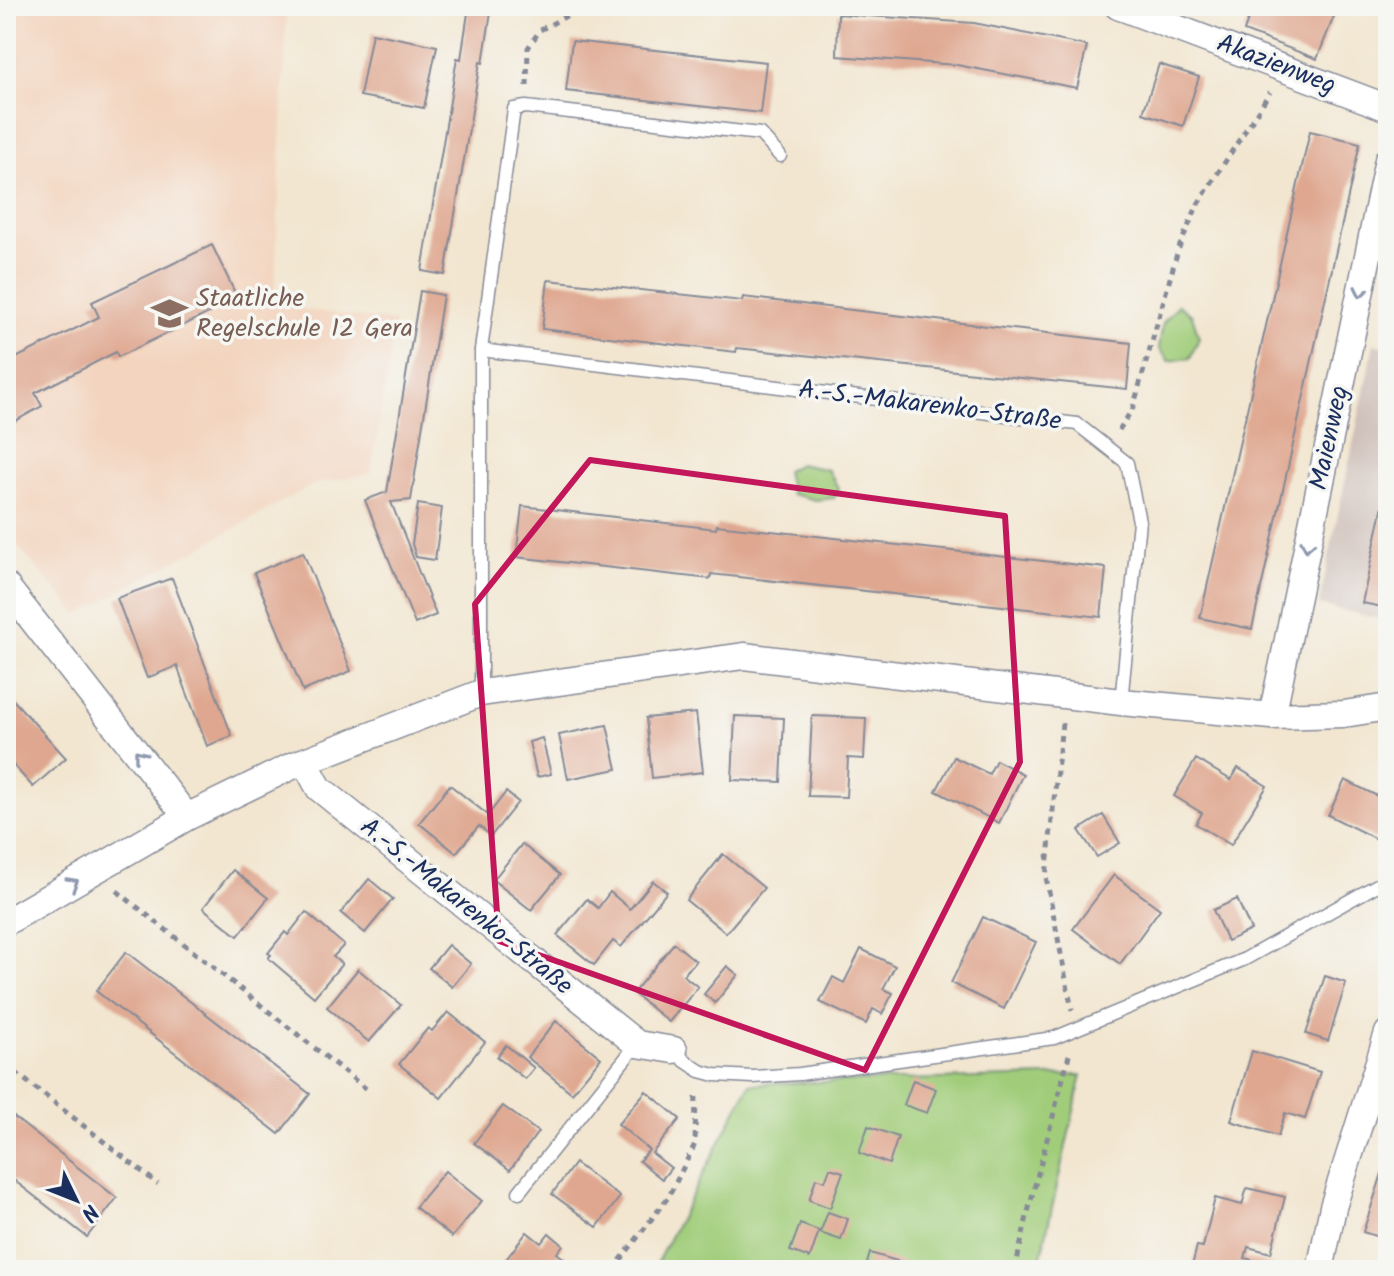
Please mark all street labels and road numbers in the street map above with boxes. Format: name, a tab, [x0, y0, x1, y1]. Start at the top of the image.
street label: Akazienweg	[1210, 23, 1342, 107]
street label: A.-S.-Makarenko-Straße	[796, 369, 1064, 443]
street label: Maienweg	[1298, 382, 1362, 494]
street label: A.-S.-Makarenko-Straße	[350, 807, 582, 1007]

